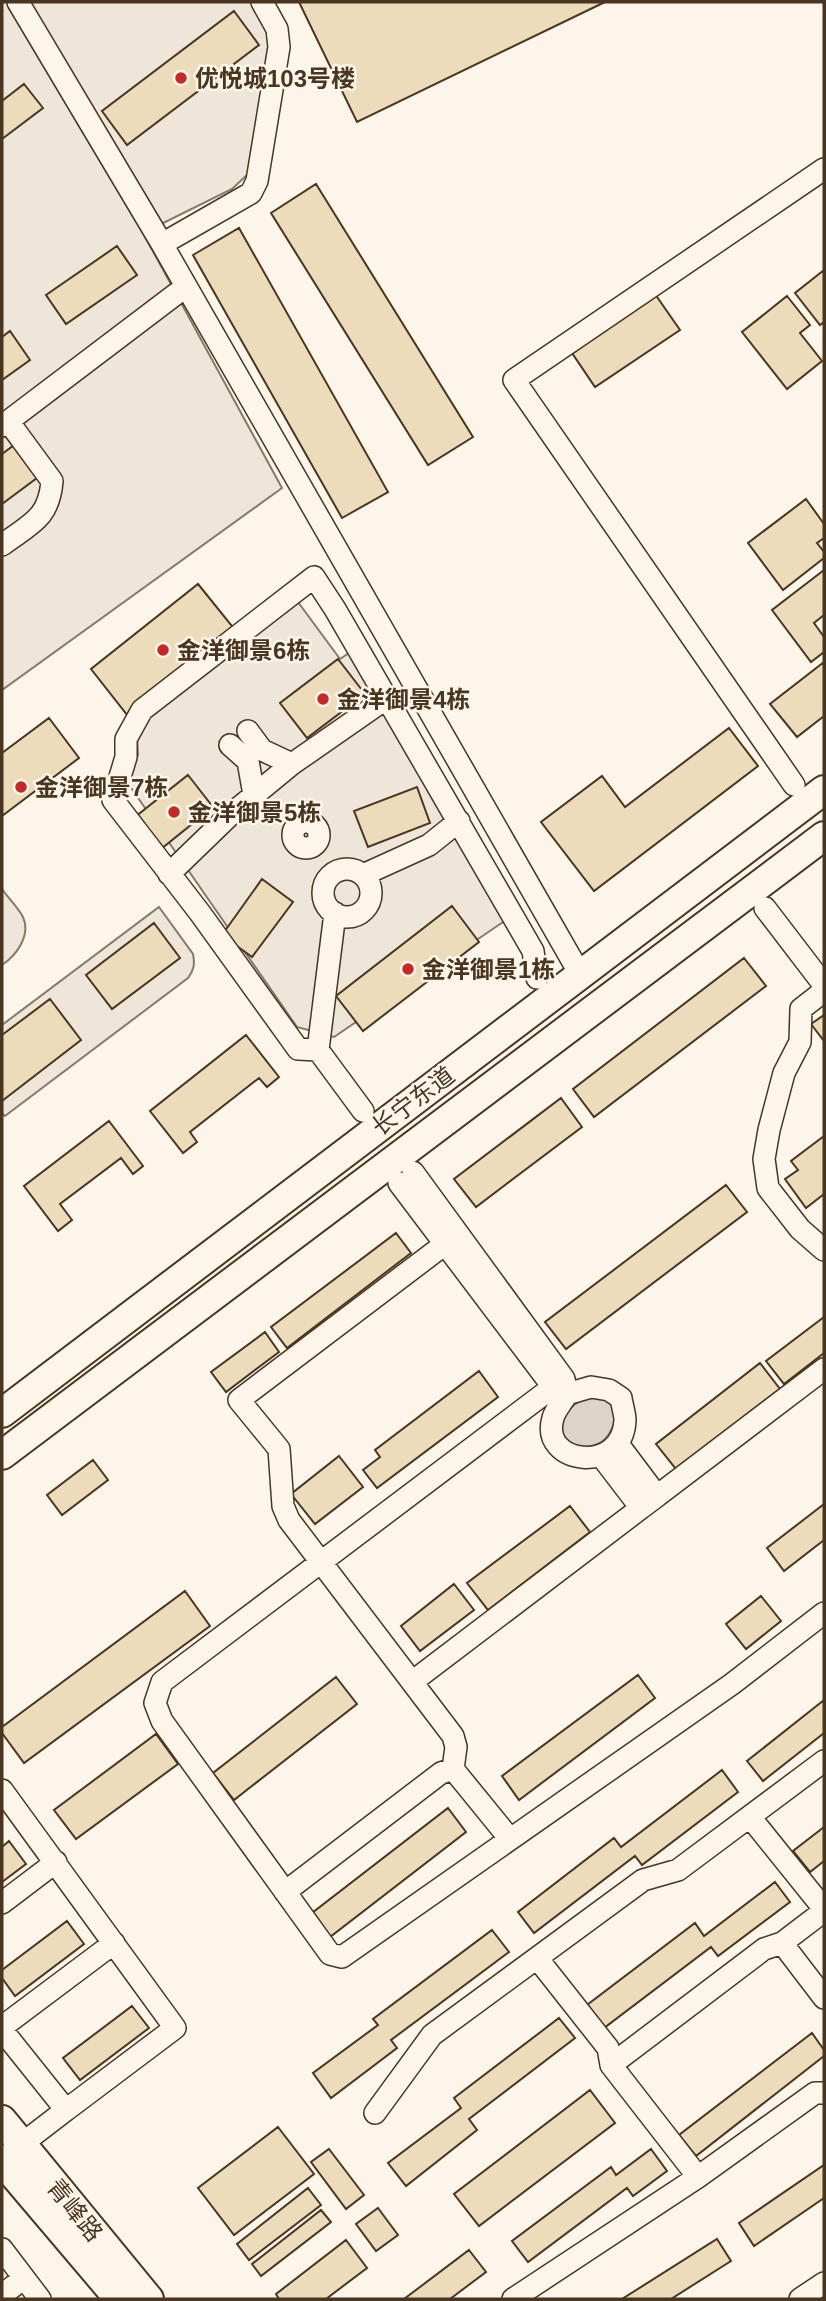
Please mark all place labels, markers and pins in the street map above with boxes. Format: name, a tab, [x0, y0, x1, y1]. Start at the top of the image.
place label: 优悦城103号楼	[195, 65, 355, 92]
marker: 优悦城103号楼	[173, 70, 189, 86]
place label: 金洋御景6栋	[177, 637, 310, 664]
marker: 金洋御景6栋	[155, 642, 171, 658]
place label: 金洋御景4栋	[337, 686, 470, 713]
marker: 金洋御景4栋	[315, 691, 331, 707]
place label: 金洋御景7栋	[35, 774, 168, 801]
marker: 金洋御景7栋	[13, 779, 29, 795]
place label: 金洋御景5栋	[188, 799, 321, 826]
marker: 金洋御景5栋	[166, 804, 182, 820]
place label: 金洋御景1栋	[422, 956, 555, 983]
marker: 金洋御景1栋	[400, 961, 416, 977]

